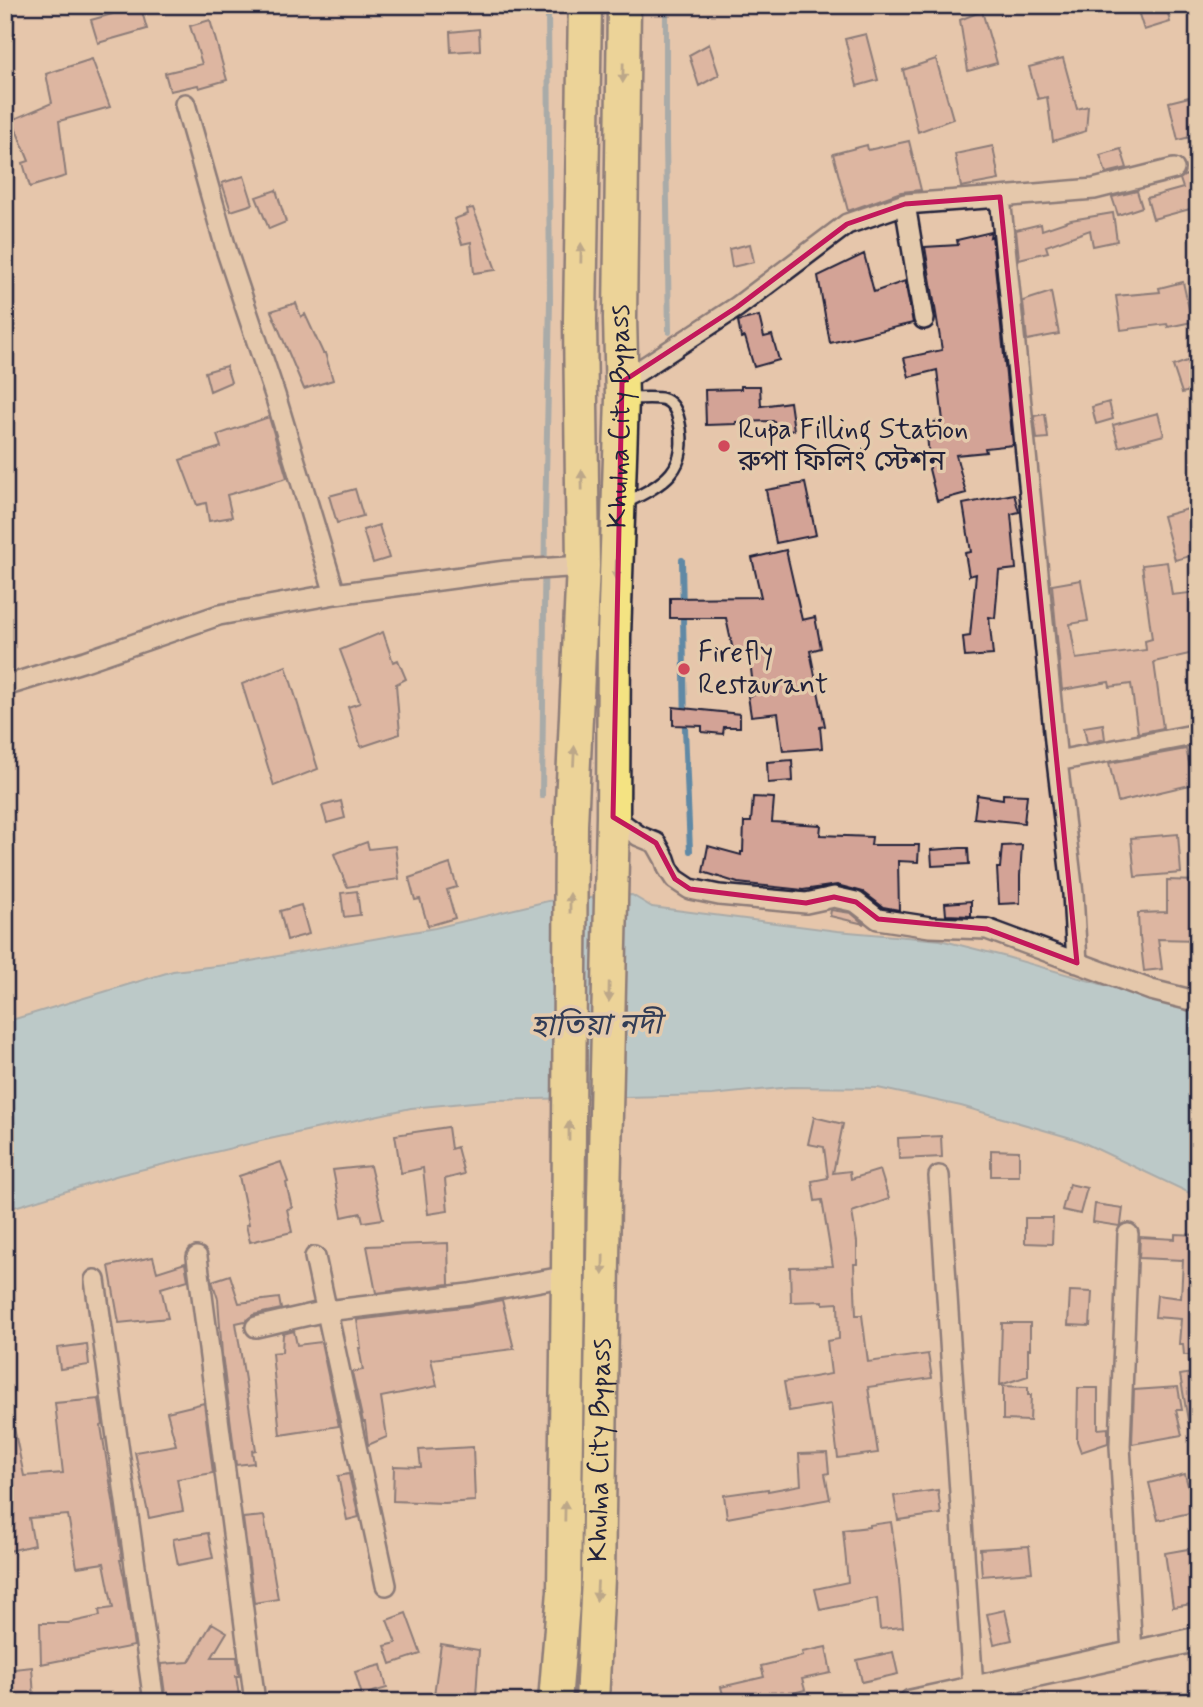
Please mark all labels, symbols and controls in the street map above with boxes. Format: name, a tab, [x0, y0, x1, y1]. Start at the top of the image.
one-way arrow	[617, 63, 629, 85]
one-way arrow	[575, 241, 587, 263]
street label: Khulna City Bypass	[599, 304, 641, 529]
place label: Rupa Filling Station রুপা ফিলিং স্টেশন	[737, 412, 968, 481]
marker: Rupa Filling Station রুপা ফিলিং স্টেশন	[716, 438, 732, 454]
one-way arrow	[576, 469, 588, 491]
one-way arrow	[611, 560, 622, 582]
place label: Firefly Restaurant	[698, 635, 828, 704]
marker: Firefly Restaurant	[676, 661, 692, 677]
one-way arrow	[569, 745, 580, 767]
one-way arrow	[564, 892, 576, 914]
one-way arrow	[603, 981, 615, 1003]
water label: হাতিয়া নদী	[530, 1005, 667, 1047]
one-way arrow	[563, 1120, 575, 1142]
one-way arrow	[597, 1254, 609, 1276]
street label: Khulna City Bypass	[580, 1338, 620, 1562]
one-way arrow	[559, 1500, 571, 1522]
one-way arrow	[592, 1580, 603, 1602]

